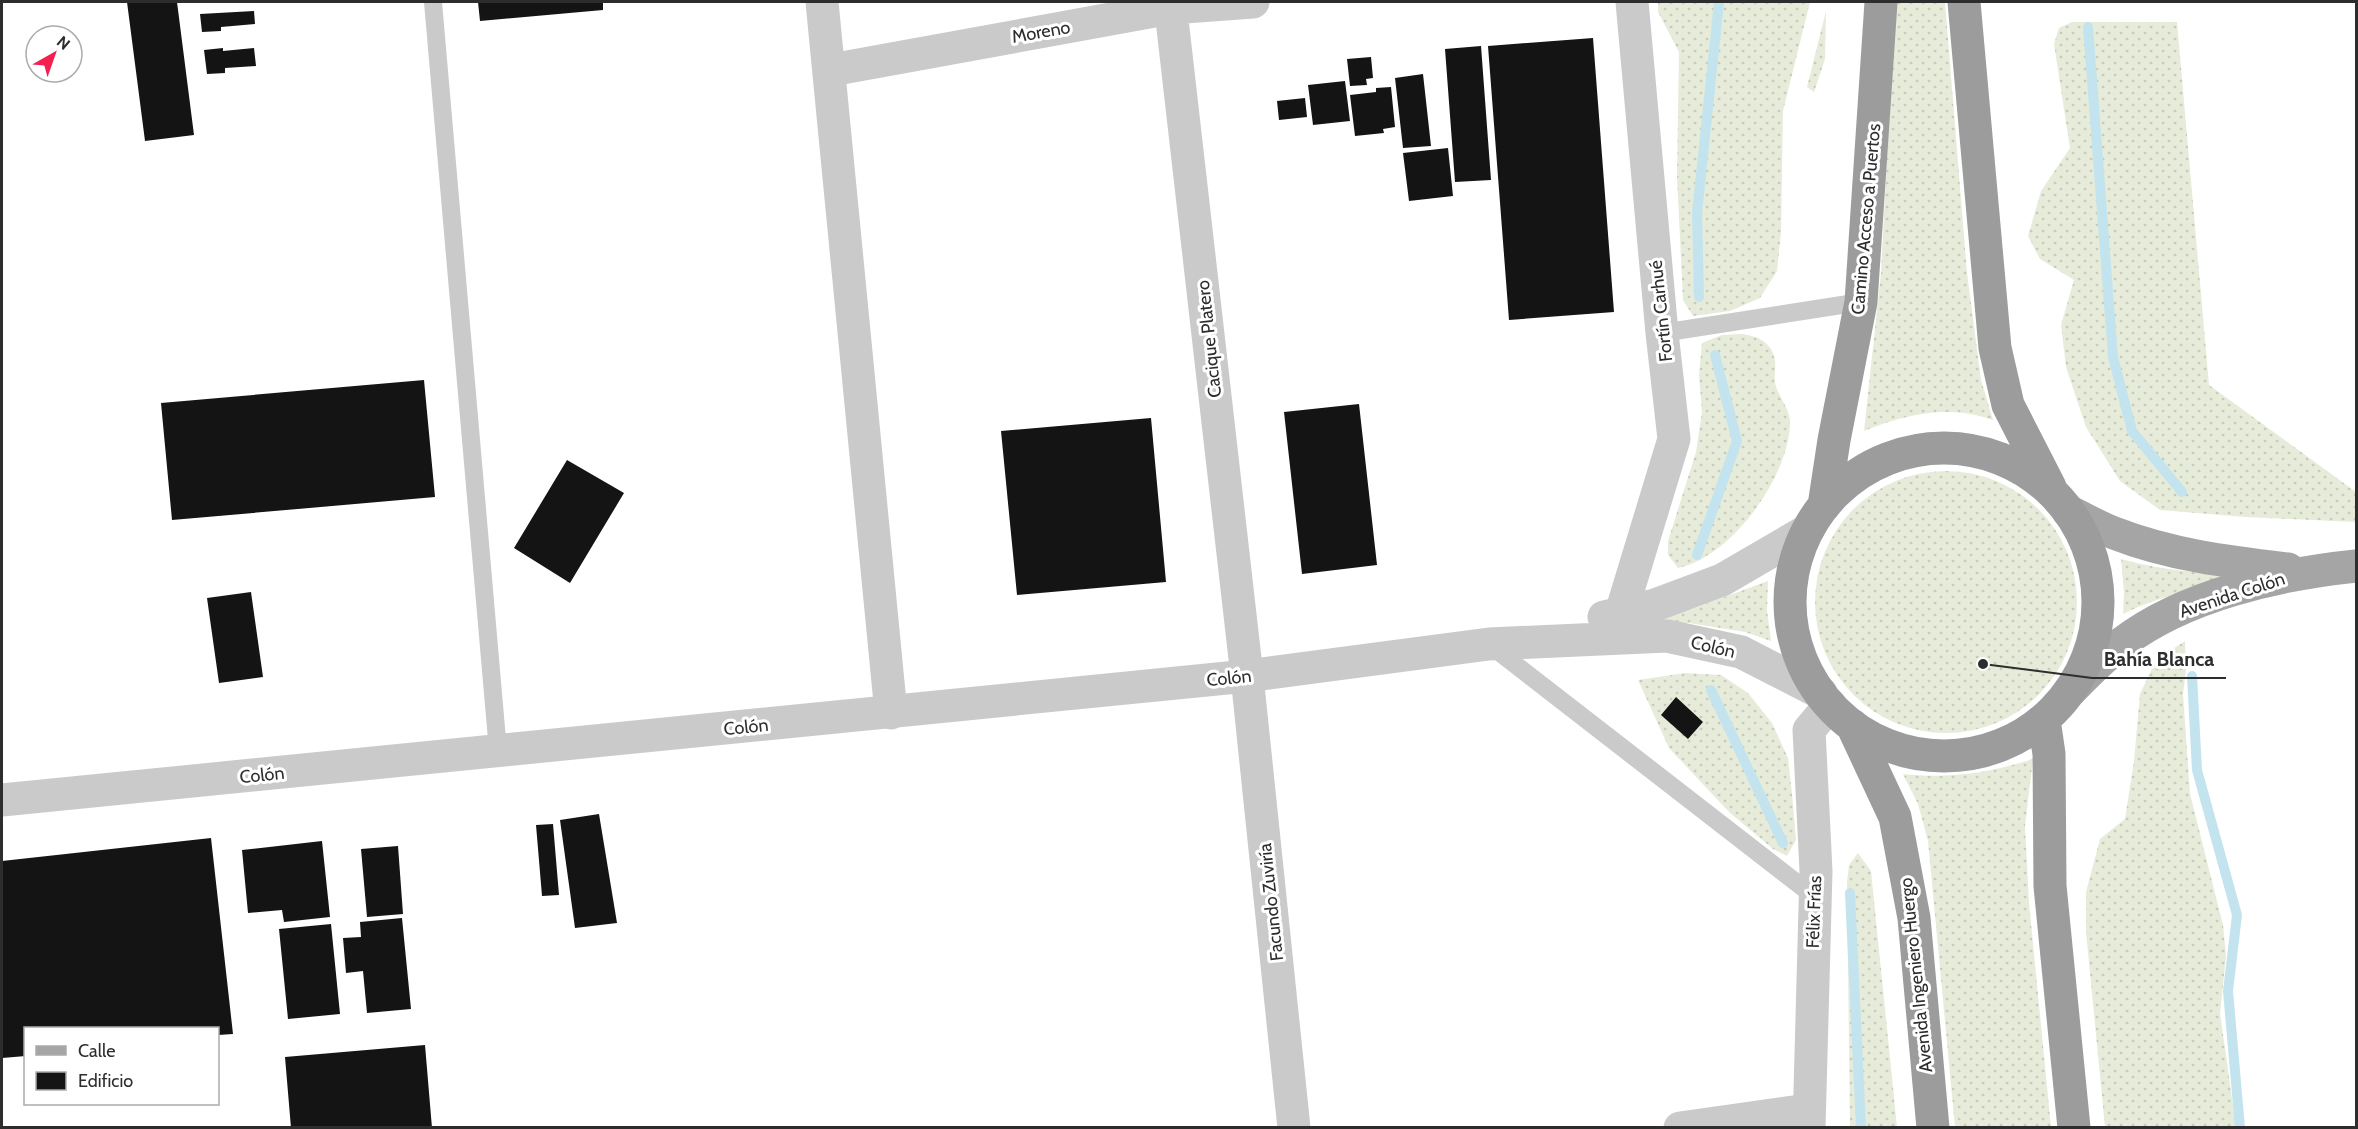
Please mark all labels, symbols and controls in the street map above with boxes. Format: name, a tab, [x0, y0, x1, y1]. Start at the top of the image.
street label: Moreno	[1010, 16, 1072, 48]
north arrow	[24, 24, 84, 84]
text: N	[53, 32, 74, 54]
street label: Camino Acceso a Puertos	[1847, 123, 1885, 315]
street label: Fortín Carhué	[1645, 259, 1677, 363]
street label: Cacique Platero	[1192, 279, 1226, 399]
street label: Avenida Colón	[2176, 568, 2288, 622]
street label: Colón	[1689, 631, 1737, 663]
callout: Bahía Blanca	[2092, 640, 2226, 678]
text: Bahía Blanca	[2104, 647, 2214, 671]
street label: Colón	[1206, 665, 1252, 691]
street label: Colón	[723, 714, 769, 740]
street label: Colón	[239, 762, 285, 788]
street label: Facundo Zuviría	[1254, 842, 1288, 962]
street label: Félix Frías	[1802, 875, 1826, 949]
street label: Avenida Ingeniero Huergo	[1895, 876, 1937, 1073]
legend	[24, 1027, 219, 1105]
text: Calle	[78, 1040, 115, 1062]
text: Edificio	[78, 1070, 133, 1092]

